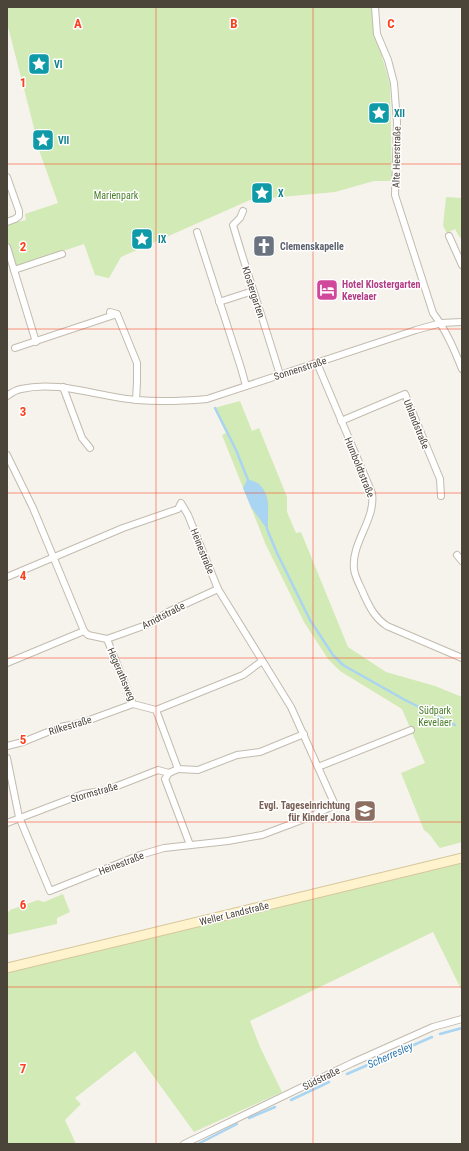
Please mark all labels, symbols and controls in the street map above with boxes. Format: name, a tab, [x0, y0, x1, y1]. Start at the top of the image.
text: A	[74, 16, 82, 31]
text: B	[230, 16, 238, 31]
text: C	[387, 16, 395, 31]
place icon: VI	[26, 51, 52, 77]
place label: VI	[54, 59, 63, 70]
text: 1	[20, 75, 26, 90]
place icon: XII	[366, 100, 392, 126]
place label: XII	[394, 108, 405, 119]
street label: Alte Heerstraße	[390, 126, 403, 188]
place icon: VII	[30, 127, 56, 153]
place label: VII	[58, 135, 69, 146]
place icon: X	[249, 180, 275, 206]
place label: X	[278, 188, 284, 199]
park label: Marienpark	[94, 190, 139, 201]
place icon: IX	[129, 226, 155, 252]
church icon: Clemenskapelle	[251, 233, 277, 259]
place label: IX	[158, 234, 167, 245]
text: 2	[20, 239, 27, 254]
place label: Clemenskapelle	[280, 241, 344, 252]
street label: Klostergarten	[240, 265, 267, 319]
hotel icon: Hotel Klostergarten Kevelaer	[314, 277, 340, 303]
place label: Hotel Klostergarten Kevelaer	[342, 279, 421, 302]
street label: Sonnenstraße	[273, 355, 328, 382]
street label: Uhlandstraße	[402, 398, 432, 451]
text: 3	[20, 404, 26, 419]
street label: Humboldtstraße	[342, 436, 377, 499]
street label: Heinestraße	[188, 527, 217, 576]
text: 4	[20, 568, 27, 583]
street label: Arndtstraße	[140, 600, 187, 631]
street label: Hegerathsweg	[105, 646, 138, 702]
park label: Südpark Kevelaer	[418, 705, 452, 728]
street label: Rilkestraße	[47, 714, 93, 737]
text: 5	[20, 732, 27, 747]
street label: Stormstraße	[69, 780, 119, 804]
school or university icon: Evgl. Tageseinrichtung für Kinder Jona	[352, 798, 378, 824]
place label: Evgl. Tageseinrichtung für Kinder Jona	[259, 800, 350, 823]
street label: Heinestraße	[97, 850, 146, 877]
text: 6	[20, 897, 27, 912]
street label: Weller Landstraße	[198, 899, 270, 927]
water label: Scherresley	[365, 1039, 416, 1071]
text: 7	[20, 1061, 27, 1076]
street label: Südstraße	[301, 1065, 342, 1092]

